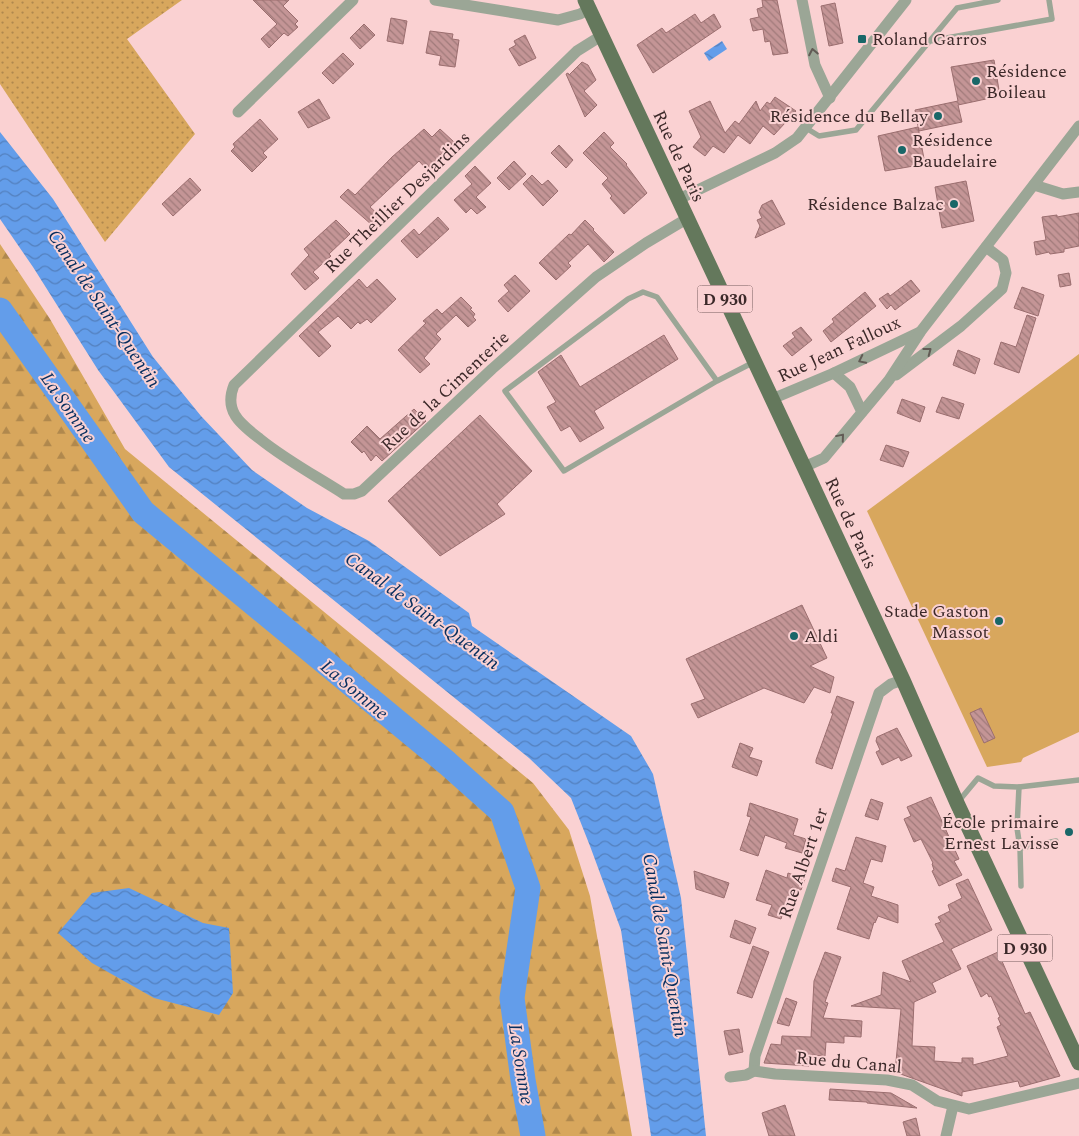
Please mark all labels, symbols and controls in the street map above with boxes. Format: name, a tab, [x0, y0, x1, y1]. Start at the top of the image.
place label: Roland Garros	[872, 26, 987, 53]
marker: Roland Garros	[856, 33, 868, 45]
one-way arrow	[808, 48, 818, 57]
place label: Résidence Boileau	[986, 58, 1067, 106]
marker: Résidence Boileau	[970, 75, 982, 87]
place label: Résidence du Bellay	[770, 103, 929, 130]
street label: Rue de Paris	[645, 106, 712, 207]
marker: Résidence du Bellay	[932, 110, 944, 122]
street label: Rue Theillier Desjardins	[318, 125, 477, 280]
place label: Résidence Baudelaire	[912, 127, 997, 175]
marker: Résidence Baudelaire	[896, 144, 908, 156]
place label: Résidence Balzac	[807, 191, 944, 218]
marker: Résidence Balzac	[948, 198, 960, 210]
water label: Canal de Saint-Quentin	[40, 224, 168, 394]
road number: D 930	[698, 286, 752, 312]
street label: Rue Jean Falloux	[773, 309, 905, 390]
street label: Rue de la Cimenterie	[375, 325, 516, 458]
one-way arrow	[922, 348, 932, 357]
one-way arrow	[858, 353, 867, 363]
water label: La Somme	[33, 366, 103, 450]
one-way arrow	[836, 434, 844, 443]
street label: Rue de Paris	[817, 473, 884, 574]
water label: Canal de Saint-Quentin	[339, 545, 506, 677]
place label: Stade Gaston Massot	[884, 598, 989, 646]
marker: Stade Gaston Massot	[993, 615, 1005, 627]
place label: Aldi	[804, 623, 838, 650]
marker: Aldi	[788, 630, 800, 642]
water label: La Somme	[313, 653, 395, 727]
street label: Rue Albert 1er	[772, 804, 835, 922]
place label: École primaire Ernest Lavisse	[942, 809, 1059, 857]
marker: École primaire Ernest Lavisse	[1063, 826, 1075, 838]
water label: Canal de Saint-Quentin	[634, 851, 695, 1039]
road number: D 930	[998, 934, 1052, 961]
water label: La Somme	[500, 1022, 541, 1107]
street label: Rue du Canal	[795, 1044, 903, 1081]

